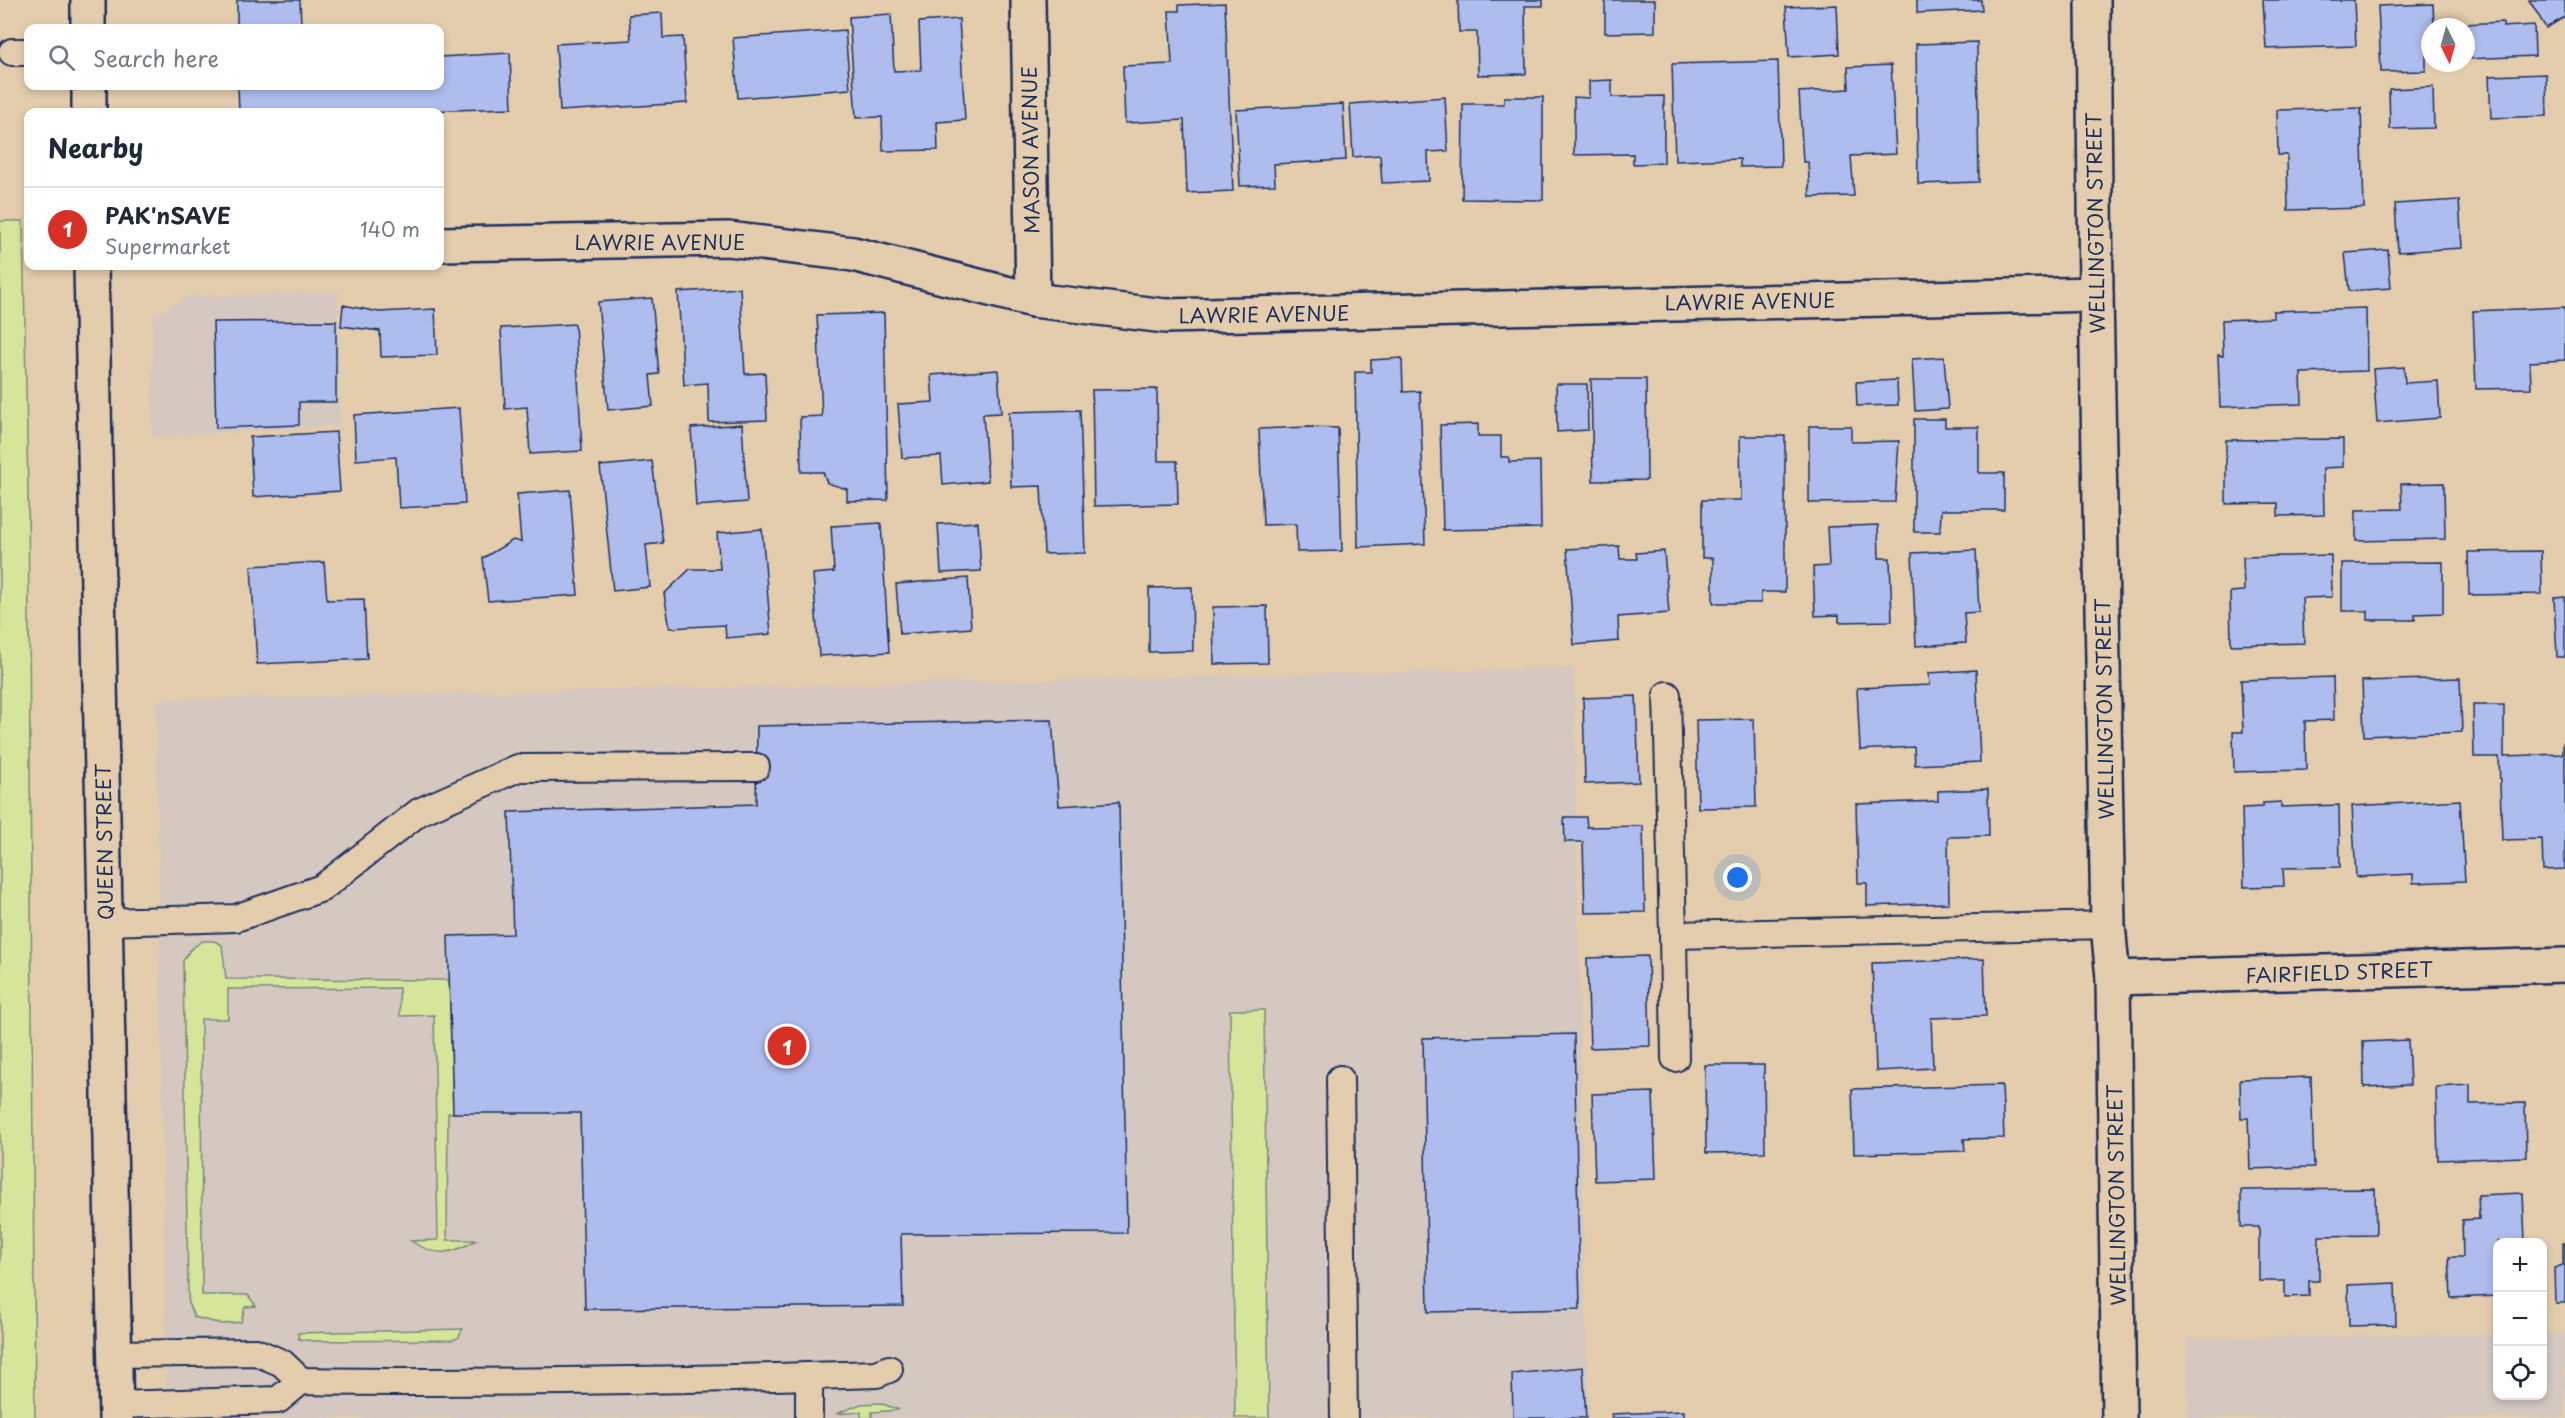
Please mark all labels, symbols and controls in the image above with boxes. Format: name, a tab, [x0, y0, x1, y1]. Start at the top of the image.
north arrow	[2421, 18, 2475, 72]
search box	[24, 24, 444, 90]
icon: search	[45, 41, 78, 74]
text: Search here	[93, 41, 219, 74]
street label: MASON AVENUE	[1014, 66, 1046, 234]
street label: WELLINGTON STREET	[2078, 112, 2112, 334]
text: Nearby	[48, 128, 143, 167]
text: PAK'nSAVE	[105, 198, 231, 231]
text: 1	[63, 214, 72, 244]
text: 140 m	[360, 214, 420, 244]
street label: LAWRIE AVENUE	[575, 227, 745, 257]
text: Supermarket	[105, 231, 231, 261]
street label: LAWRIE AVENUE	[1664, 285, 1836, 317]
street label: LAWRIE AVENUE	[1178, 298, 1350, 330]
street label: WELLINGTON STREET	[2087, 598, 2121, 820]
street label: QUEEN STREET	[88, 763, 120, 921]
your location	[1723, 863, 1752, 892]
street label: FAIRFIELD STREET	[2245, 954, 2434, 990]
pin: 1	[768, 1024, 806, 1068]
street label: WELLINGTON STREET	[2099, 1084, 2133, 1306]
map controls	[2493, 1238, 2547, 1400]
button: +	[2493, 1238, 2547, 1292]
button: −	[2493, 1292, 2547, 1346]
button: locate	[2493, 1346, 2547, 1400]

